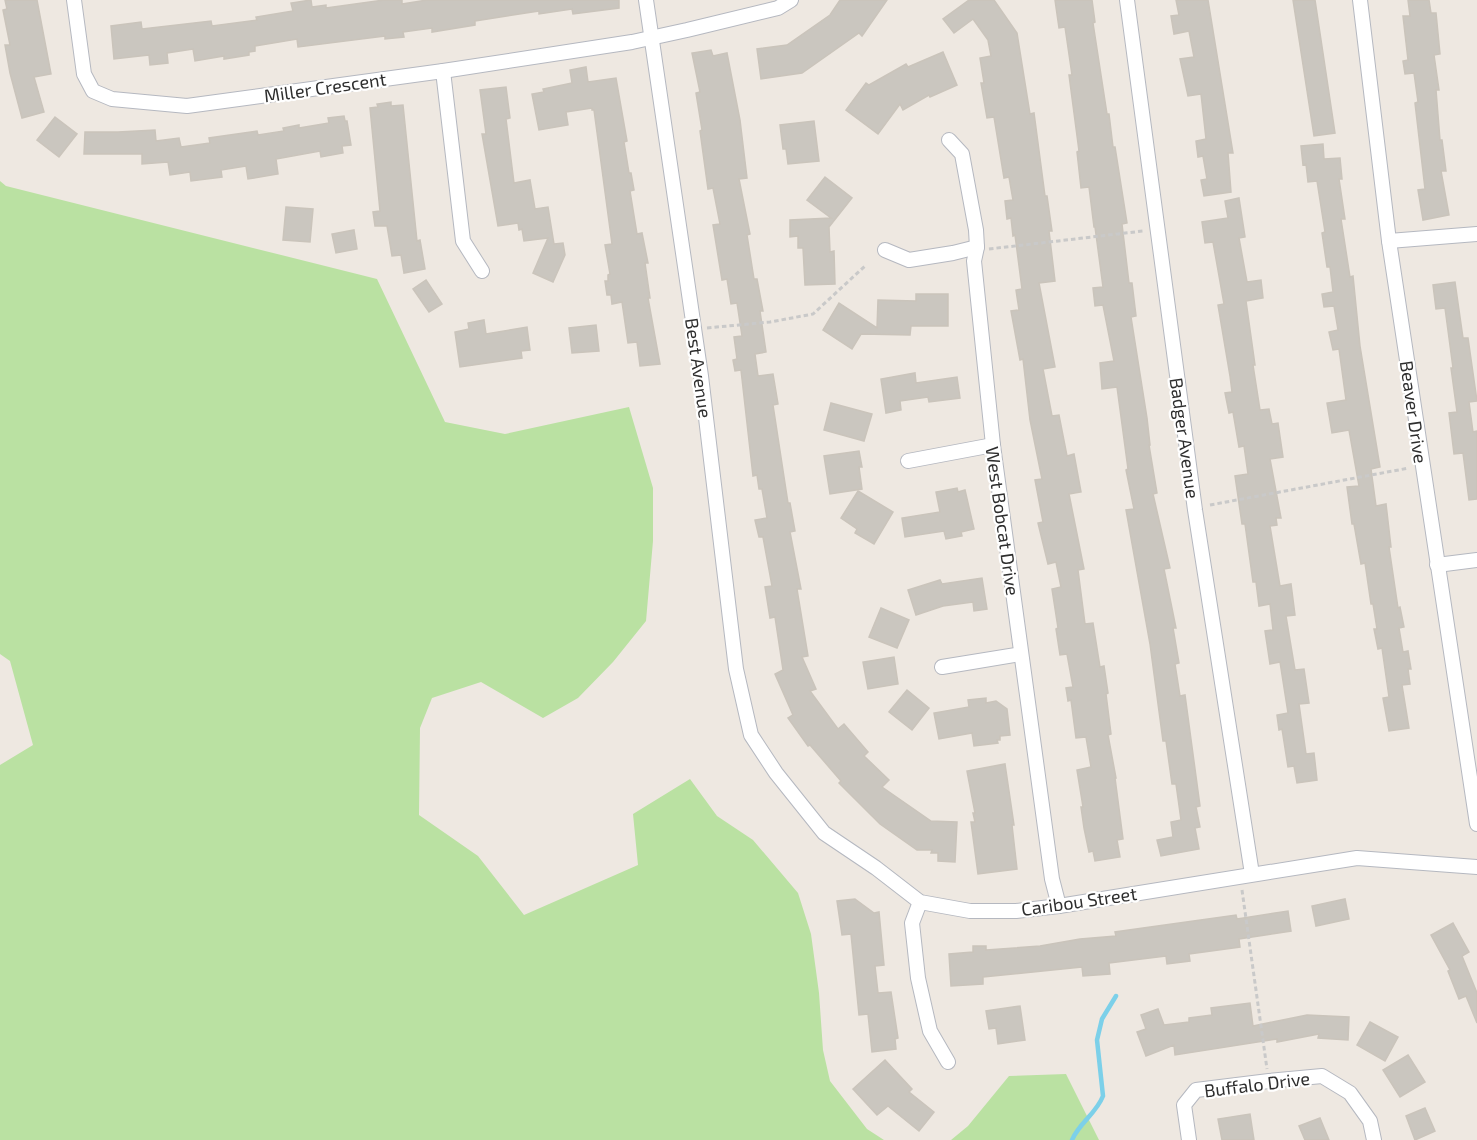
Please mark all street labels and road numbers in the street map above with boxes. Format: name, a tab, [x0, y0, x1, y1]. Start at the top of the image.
street label: Miller Crescent	[262, 68, 388, 106]
street label: Best Avenue	[681, 317, 717, 419]
street label: Beaver Drive	[1396, 359, 1432, 465]
street label: Badger Avenue	[1166, 376, 1204, 500]
street label: West Bobcat Drive	[982, 445, 1024, 597]
street label: Caribou Street	[1020, 882, 1138, 920]
street label: Buffalo Drive	[1203, 1067, 1311, 1101]

